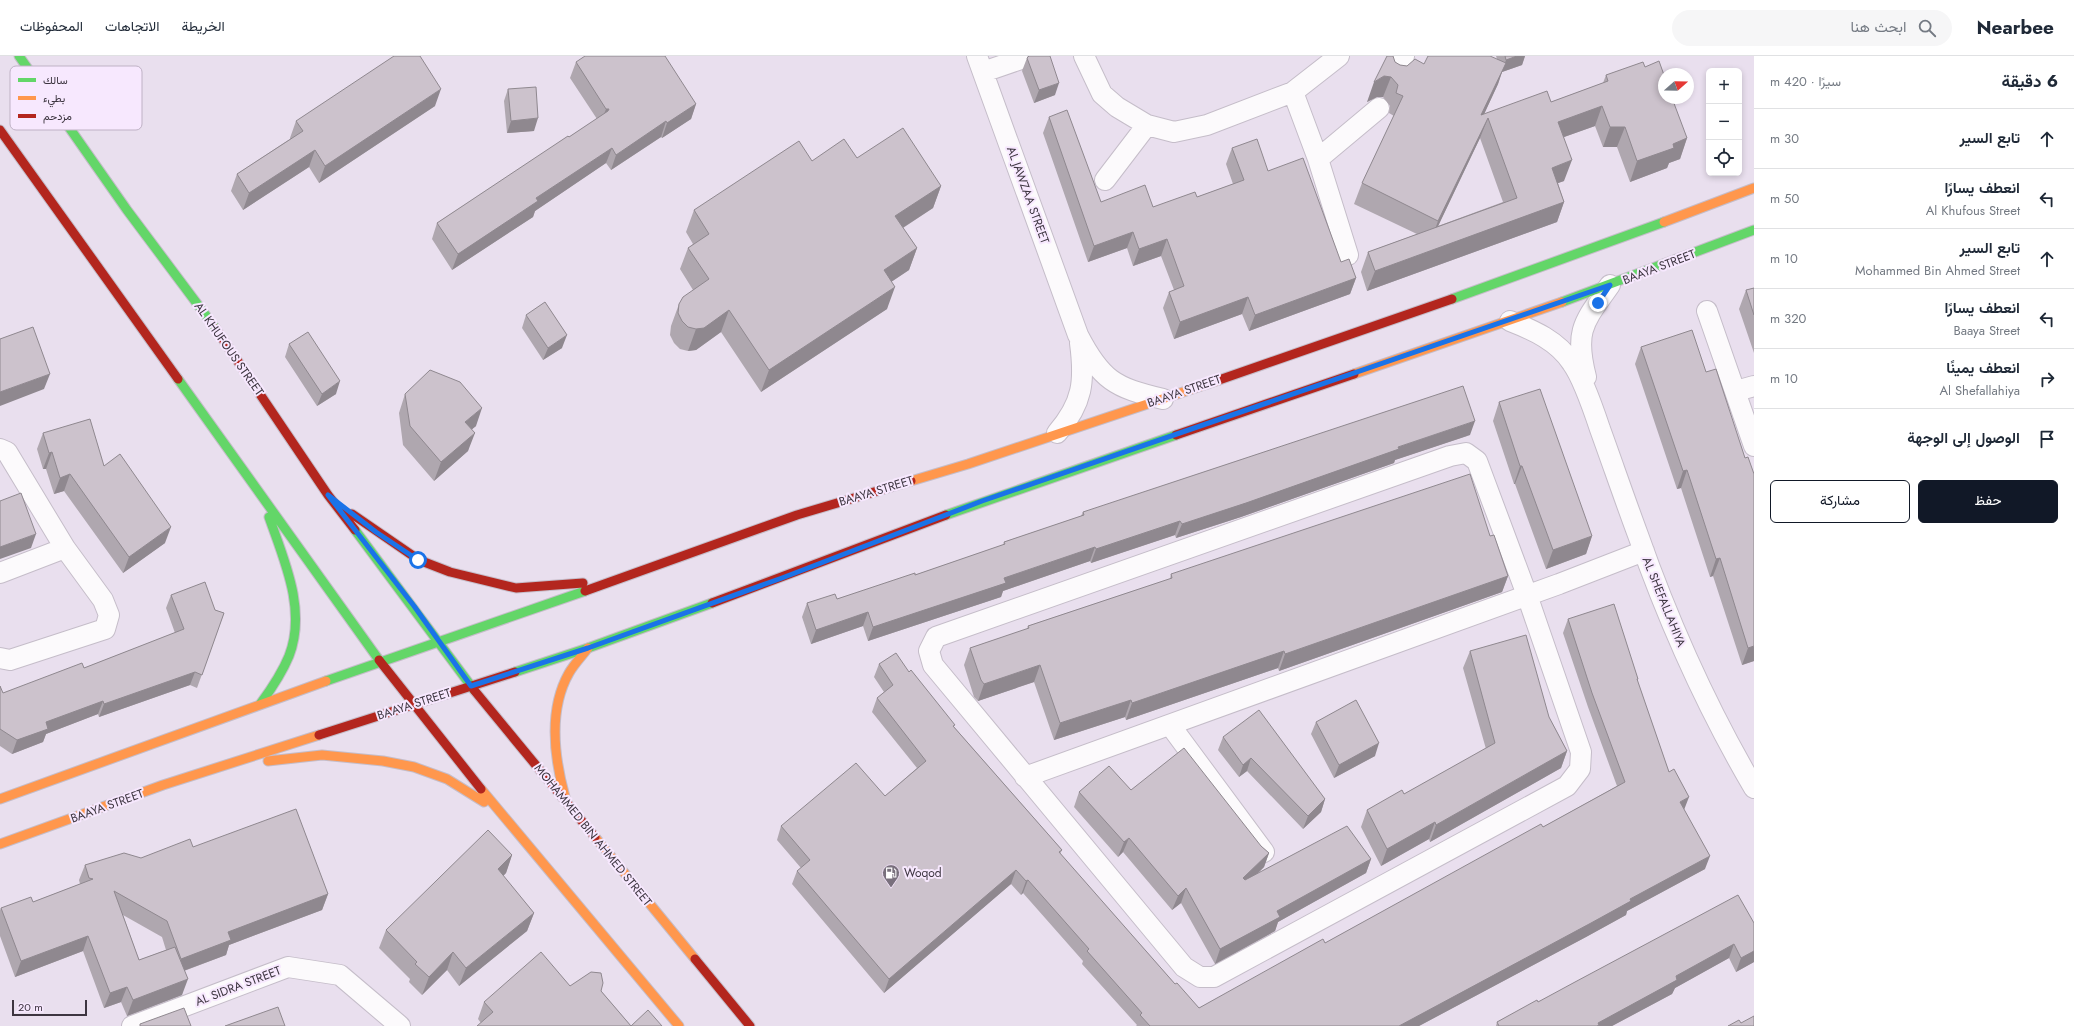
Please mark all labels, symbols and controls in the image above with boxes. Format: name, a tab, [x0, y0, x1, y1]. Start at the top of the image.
search box	[1672, 10, 1952, 46]
text: Nearbee	[1976, 14, 2054, 41]
text: المحفوظات	[20, 16, 83, 36]
text: الاتجاهات	[105, 16, 159, 36]
text: الخريطة	[181, 16, 225, 36]
text: ابحث هنا	[1851, 16, 1906, 38]
icon: search	[1916, 17, 1938, 39]
legend	[10, 66, 142, 130]
north arrow	[1658, 68, 1694, 104]
map controls	[1706, 68, 1742, 176]
button: +	[1706, 68, 1742, 104]
text: 6 دقيقة	[2001, 69, 2058, 93]
text: سالك	[43, 72, 68, 88]
text: سيرًا · 420 m	[1770, 72, 1841, 91]
text: بطيء	[43, 90, 65, 108]
button: −	[1706, 104, 1742, 140]
text: مزدحم	[43, 108, 72, 124]
text: تابع السير	[1960, 127, 2020, 149]
icon: ahead	[2036, 128, 2058, 150]
text: 30 m	[1770, 129, 1799, 148]
button: locate	[1706, 140, 1742, 176]
street label: AL JAWZAA STREET	[1002, 144, 1054, 247]
text: انعطف يسارًا	[1945, 177, 2020, 199]
icon: left	[2036, 188, 2058, 210]
text: 50 m	[1770, 189, 1799, 208]
text: Al Khufous Street	[1926, 201, 2020, 220]
text: تابع السير	[1960, 237, 2020, 259]
street label: BAAYA STREET	[1620, 245, 1698, 289]
icon: ahead	[2036, 248, 2058, 270]
text: 10 m	[1770, 249, 1798, 268]
text: Mohammed Bin Ahmed Street	[1855, 261, 2020, 280]
route end	[1589, 294, 1607, 312]
text: انعطف يسارًا	[1945, 297, 2020, 319]
street label: AL KHUFOUS STREET	[190, 299, 268, 400]
icon: left	[2036, 308, 2058, 330]
text: 320 m	[1770, 309, 1806, 328]
text: Baaya Street	[1953, 321, 2020, 340]
text: انعطف يمينًا	[1946, 357, 2020, 379]
icon: right	[2036, 368, 2058, 390]
text: 10 m	[1770, 369, 1798, 388]
street label: BAAYA STREET	[1145, 370, 1224, 412]
text: Al Shefallahiya	[1940, 381, 2020, 400]
text: الوصول إلى الوجهة	[1907, 427, 2020, 449]
icon: arrive	[2036, 428, 2058, 450]
street label: BAAYA STREET	[837, 471, 916, 511]
button: مشاركة	[1770, 480, 1910, 523]
button: حفظ	[1918, 480, 2058, 523]
route start	[409, 551, 427, 569]
street label: AL SHEFALLAHIYA	[1638, 554, 1690, 650]
street label: BAAYA STREET	[375, 683, 454, 724]
street label: MOHAMMED BIN AHMED STREET	[530, 760, 656, 910]
street label: BAAYA STREET	[68, 784, 146, 828]
fuel station icon: Woqod	[881, 863, 901, 888]
place label: Woqod	[904, 864, 942, 882]
street label: AL SIDRA STREET	[193, 961, 284, 1011]
scale bar	[12, 998, 87, 1017]
text: 20 m	[18, 999, 43, 1015]

